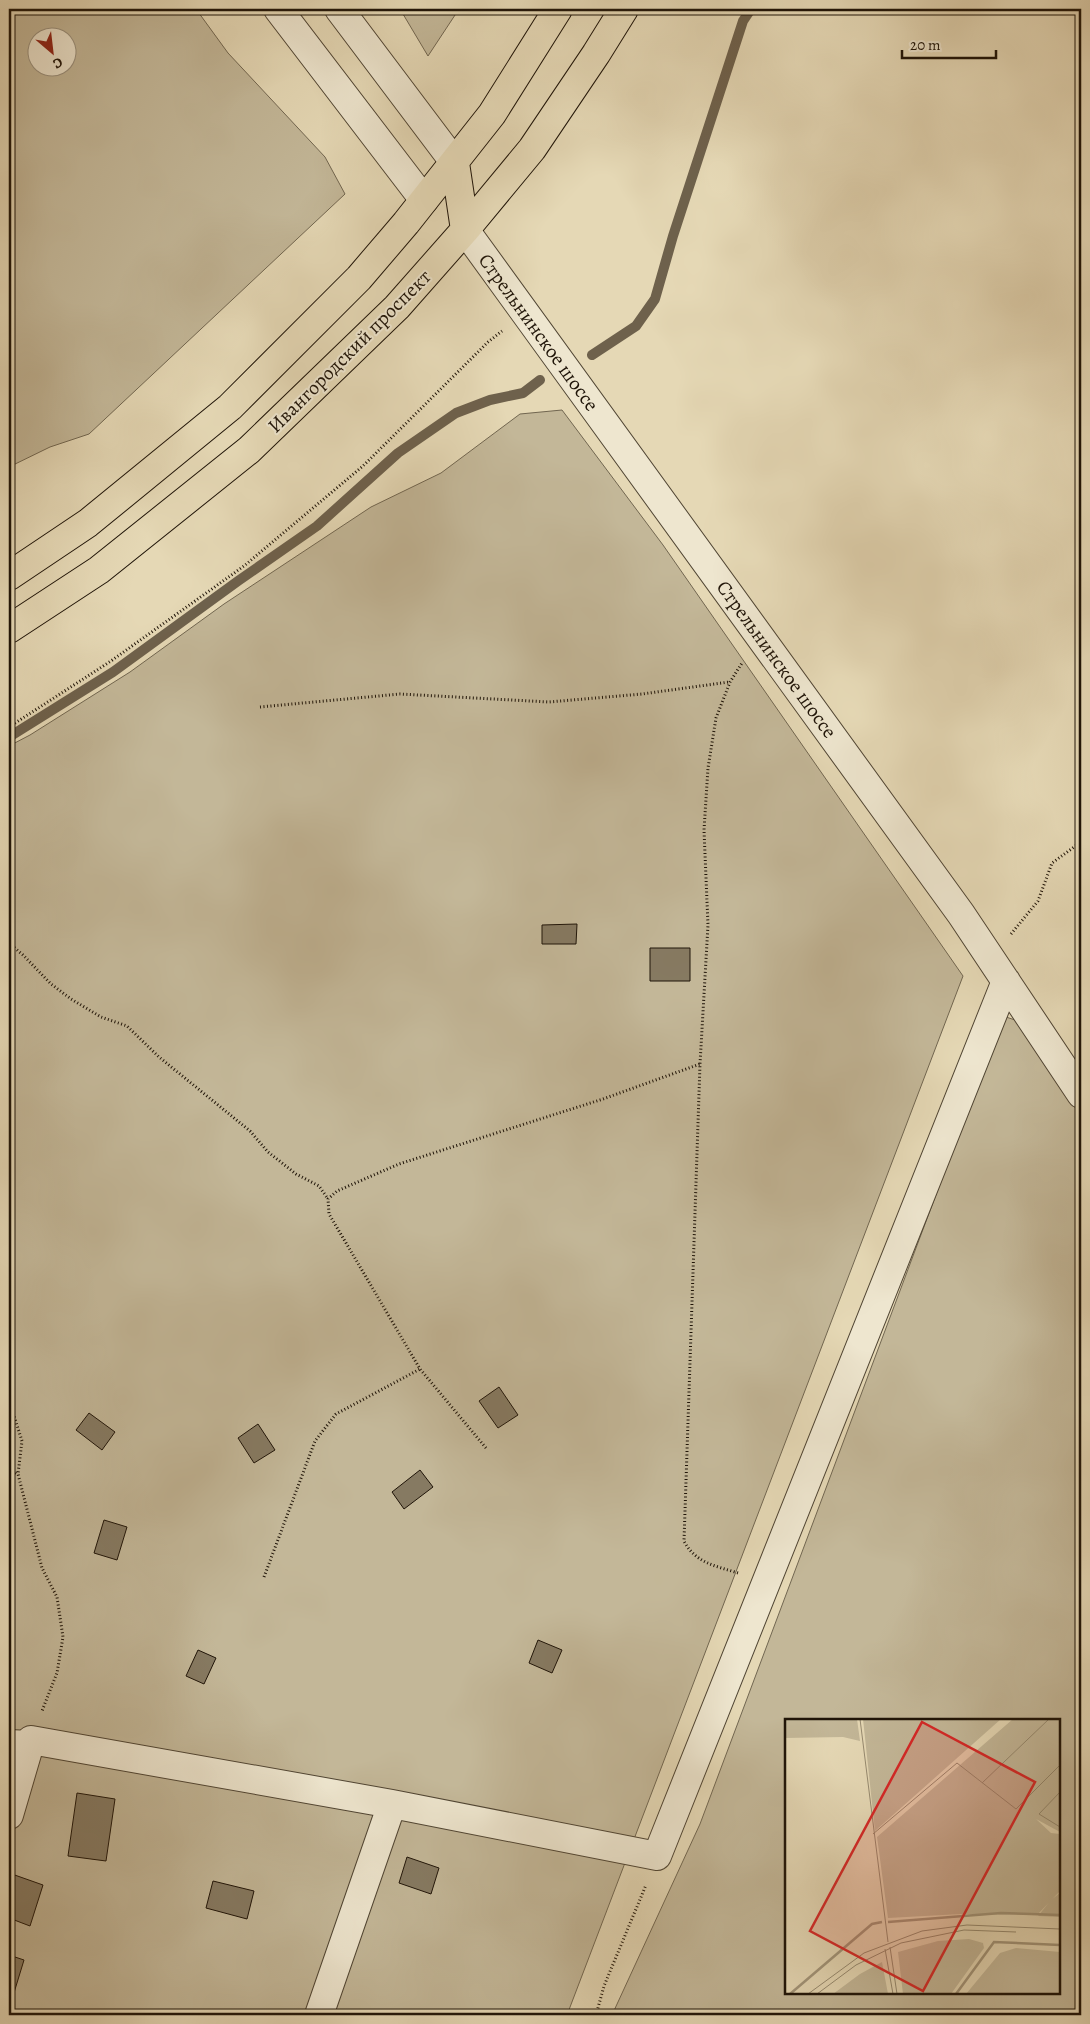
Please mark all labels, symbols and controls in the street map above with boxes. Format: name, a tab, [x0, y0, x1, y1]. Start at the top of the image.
north arrow	[28, 28, 78, 78]
scale bar	[902, 28, 996, 60]
text: 20 m	[910, 35, 941, 55]
text: С	[49, 53, 66, 74]
street label: Стрельнинское шоссе	[472, 248, 605, 417]
street label: Ивангородский проспект	[262, 264, 437, 439]
street label: Стрельнинское шоссе	[710, 575, 843, 744]
inset map	[785, 1719, 1060, 1994]

